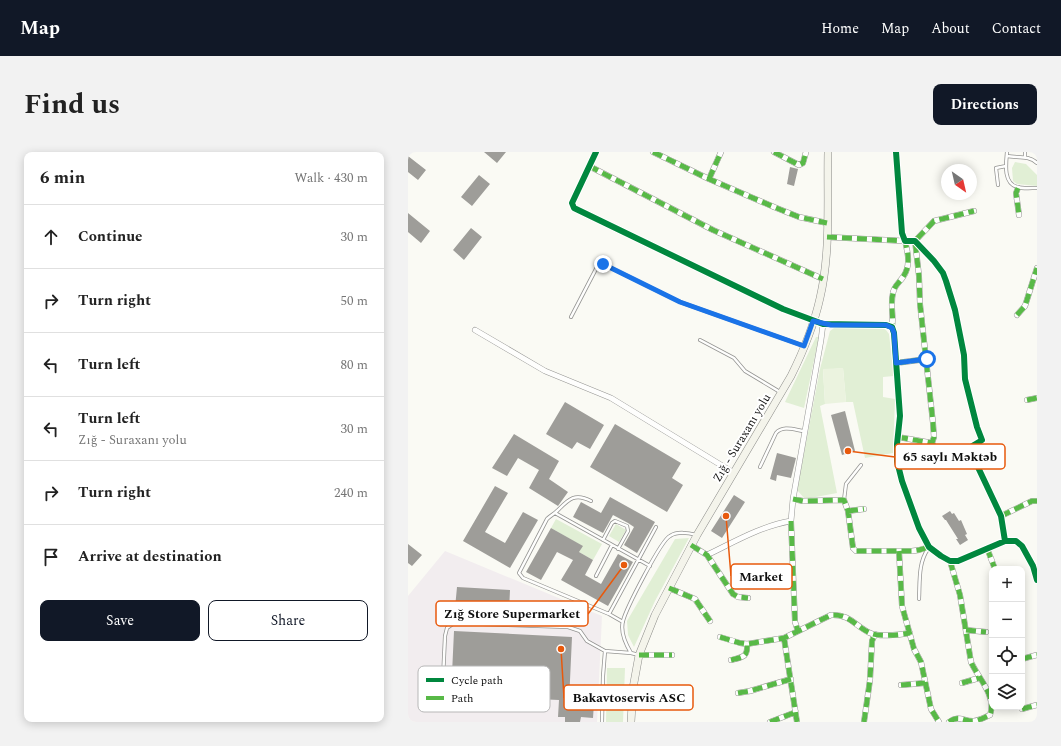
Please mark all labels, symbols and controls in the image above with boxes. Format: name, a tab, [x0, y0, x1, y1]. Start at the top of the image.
text: Map	[20, 14, 60, 43]
text: Home	[821, 18, 859, 39]
text: Map	[881, 18, 909, 39]
text: About	[931, 18, 970, 39]
text: Contact	[992, 18, 1041, 39]
text: Find us	[24, 83, 120, 126]
button: Directions	[933, 84, 1037, 125]
north arrow	[941, 164, 977, 200]
text: 6 min	[40, 165, 85, 191]
text: Walk · 430 m	[294, 168, 368, 188]
text: Continue	[78, 225, 143, 248]
icon: ahead	[40, 226, 62, 248]
text: 30 m	[341, 227, 368, 247]
route end	[594, 255, 612, 273]
text: Turn right	[78, 289, 151, 312]
icon: right	[40, 290, 62, 312]
text: 50 m	[341, 291, 368, 311]
route start	[918, 350, 936, 368]
text: Turn left	[78, 353, 140, 376]
icon: left	[40, 354, 62, 376]
text: 80 m	[341, 355, 368, 375]
street label: Zığ - Suraxanı yolu	[708, 390, 776, 486]
text: Turn left	[78, 407, 140, 430]
icon: left	[40, 418, 62, 440]
text: 30 m	[341, 419, 368, 439]
text: Zığ - Suraxanı yolu	[78, 430, 187, 450]
callout: 65 saylı Məktəb	[895, 444, 1005, 469]
text: 65 saylı Məktəb	[903, 447, 998, 467]
text: Turn right	[78, 481, 151, 504]
icon: right	[40, 482, 62, 504]
text: 240 m	[334, 483, 368, 503]
text: Arrive at destination	[78, 545, 222, 568]
icon: arrive	[40, 546, 62, 568]
callout: Market	[731, 564, 792, 589]
map controls	[989, 566, 1025, 710]
button: +	[989, 566, 1025, 602]
text: Market	[739, 567, 783, 587]
button: Save	[40, 600, 200, 641]
button: Share	[208, 600, 368, 641]
callout: Zığ Store Supermarket	[436, 601, 588, 626]
button: −	[989, 602, 1025, 638]
text: Zığ Store Supermarket	[444, 604, 580, 624]
button: locate	[989, 638, 1025, 674]
legend	[418, 666, 550, 712]
text: Cycle path	[451, 672, 503, 689]
button: layers	[989, 674, 1025, 710]
callout: Bakavtoservis ASC	[564, 685, 693, 710]
text: Bakavtoservis ASC	[573, 688, 685, 708]
text: Path	[451, 690, 473, 707]

